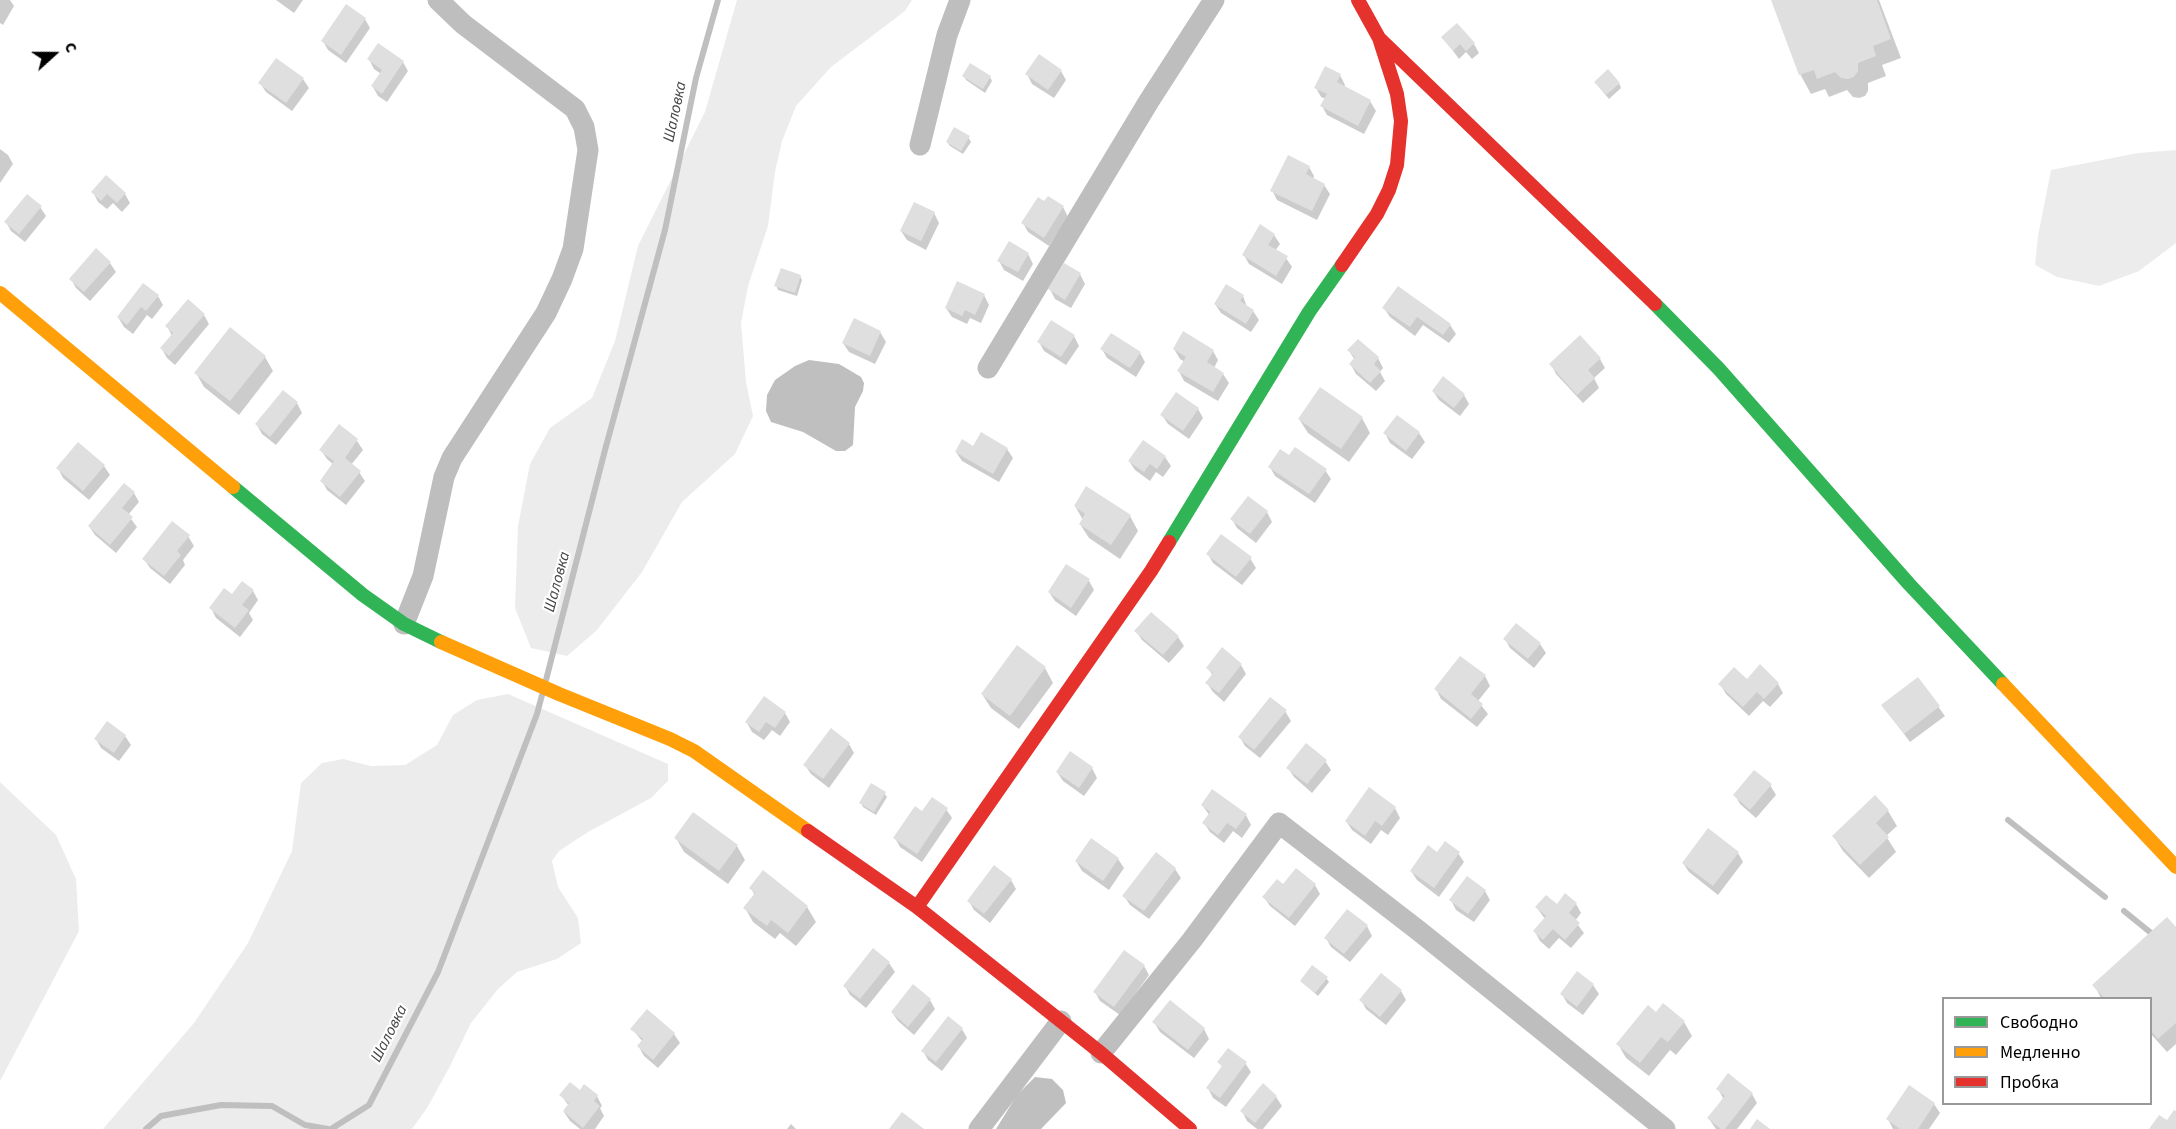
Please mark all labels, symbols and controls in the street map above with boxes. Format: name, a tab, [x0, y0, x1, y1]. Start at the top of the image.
north arrow	[24, 24, 84, 84]
text: С	[59, 39, 83, 56]
water label: Шаловка	[660, 80, 692, 144]
water label: Шаловка	[541, 550, 575, 614]
legend	[1942, 997, 2152, 1105]
water label: Шаловка	[367, 1002, 413, 1066]
text: Свободно	[2000, 1010, 2078, 1035]
text: Медленно	[2000, 1040, 2080, 1065]
text: Пробка	[2000, 1070, 2059, 1095]

